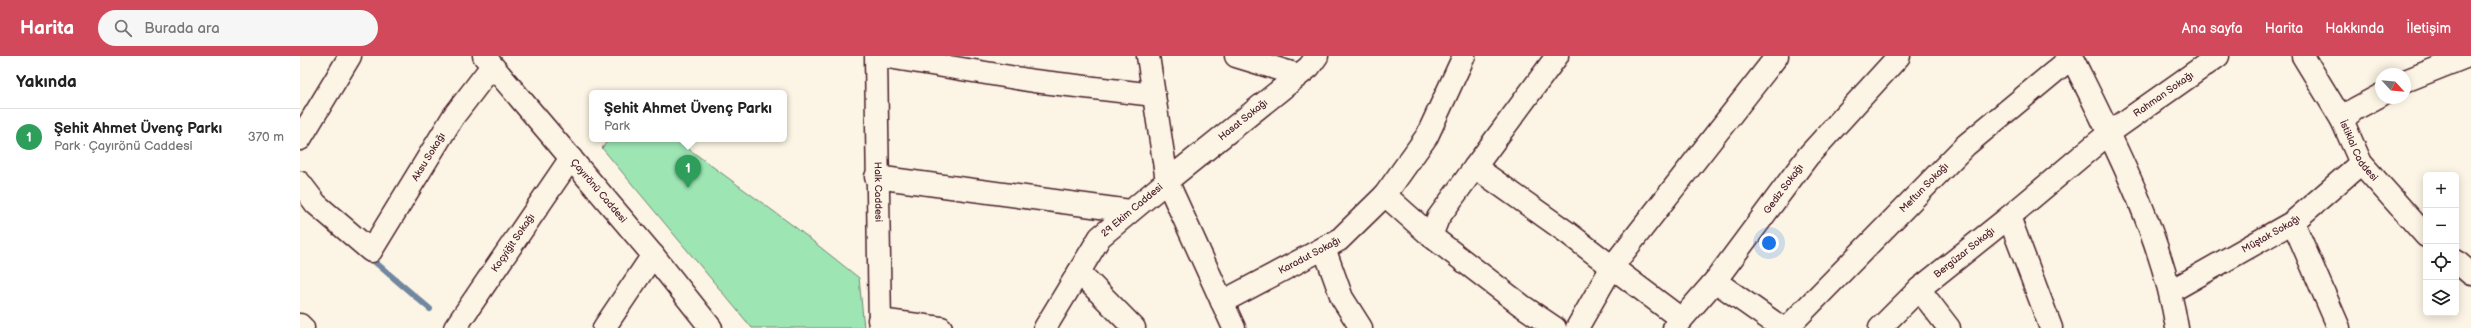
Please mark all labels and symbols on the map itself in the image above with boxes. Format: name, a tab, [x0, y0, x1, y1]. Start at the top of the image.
north arrow	[2375, 68, 2411, 104]
street label: Rahman Sokağı	[2131, 69, 2196, 120]
street label: Hasat Sokağı	[1216, 97, 1270, 143]
street label: İstiklal Caddesi	[2337, 118, 2380, 184]
street label: Aksu Sokağı	[409, 131, 448, 183]
pin: 1	[675, 155, 701, 188]
street label: Çayırönü Caddesi	[568, 156, 629, 225]
street label: Meftun Sokağı	[1897, 161, 1951, 215]
street label: Halk Caddesi	[872, 162, 884, 222]
street label: Gediz Sokağı	[1761, 162, 1806, 216]
street label: 29 Ekim Caddesi	[1099, 181, 1165, 240]
street label: Koçyiğit Sokağı	[489, 211, 537, 274]
street label: Müştak Sokağı	[2240, 213, 2303, 256]
street label: Bergüzar Sokağı	[1931, 225, 1997, 281]
your location	[1759, 233, 1779, 253]
street label: Karadut Sokağı	[1276, 234, 1342, 277]

